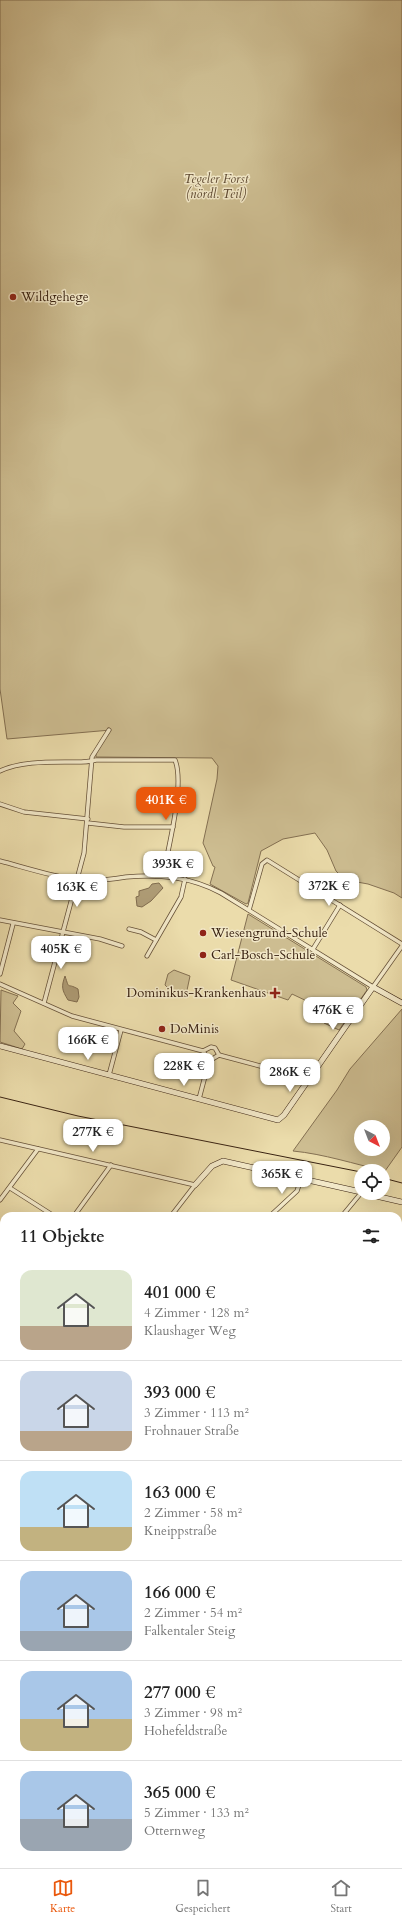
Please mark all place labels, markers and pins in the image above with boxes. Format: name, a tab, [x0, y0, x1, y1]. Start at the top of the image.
place label: Wildgehege	[20, 288, 89, 306]
marker: Wildgehege	[8, 292, 18, 302]
pin: 401K €	[133, 787, 199, 821]
pin: 393K €	[140, 851, 206, 885]
pin: 372K €	[296, 873, 362, 907]
pin: 163K €	[44, 874, 110, 908]
place label: Wiesengrund-Schule	[210, 924, 328, 942]
marker: Wiesengrund-Schule	[198, 928, 208, 938]
pin: 405K €	[28, 936, 94, 970]
place label: Carl-Bosch-Schule	[211, 946, 315, 964]
marker: Carl-Bosch-Schule	[198, 950, 208, 960]
place label: Dominikus-Krankenhaus	[127, 984, 266, 1002]
marker: Dominikus-Krankenhaus	[269, 987, 281, 999]
pin: 476K €	[300, 997, 366, 1031]
place label: DoMinis	[170, 1020, 219, 1038]
marker: DoMinis	[157, 1024, 167, 1034]
pin: 166K €	[55, 1027, 121, 1061]
pin: 228K €	[151, 1053, 217, 1087]
pin: 286K €	[257, 1059, 323, 1093]
pin: 277K €	[60, 1119, 126, 1153]
pin: 365K €	[249, 1161, 315, 1195]

